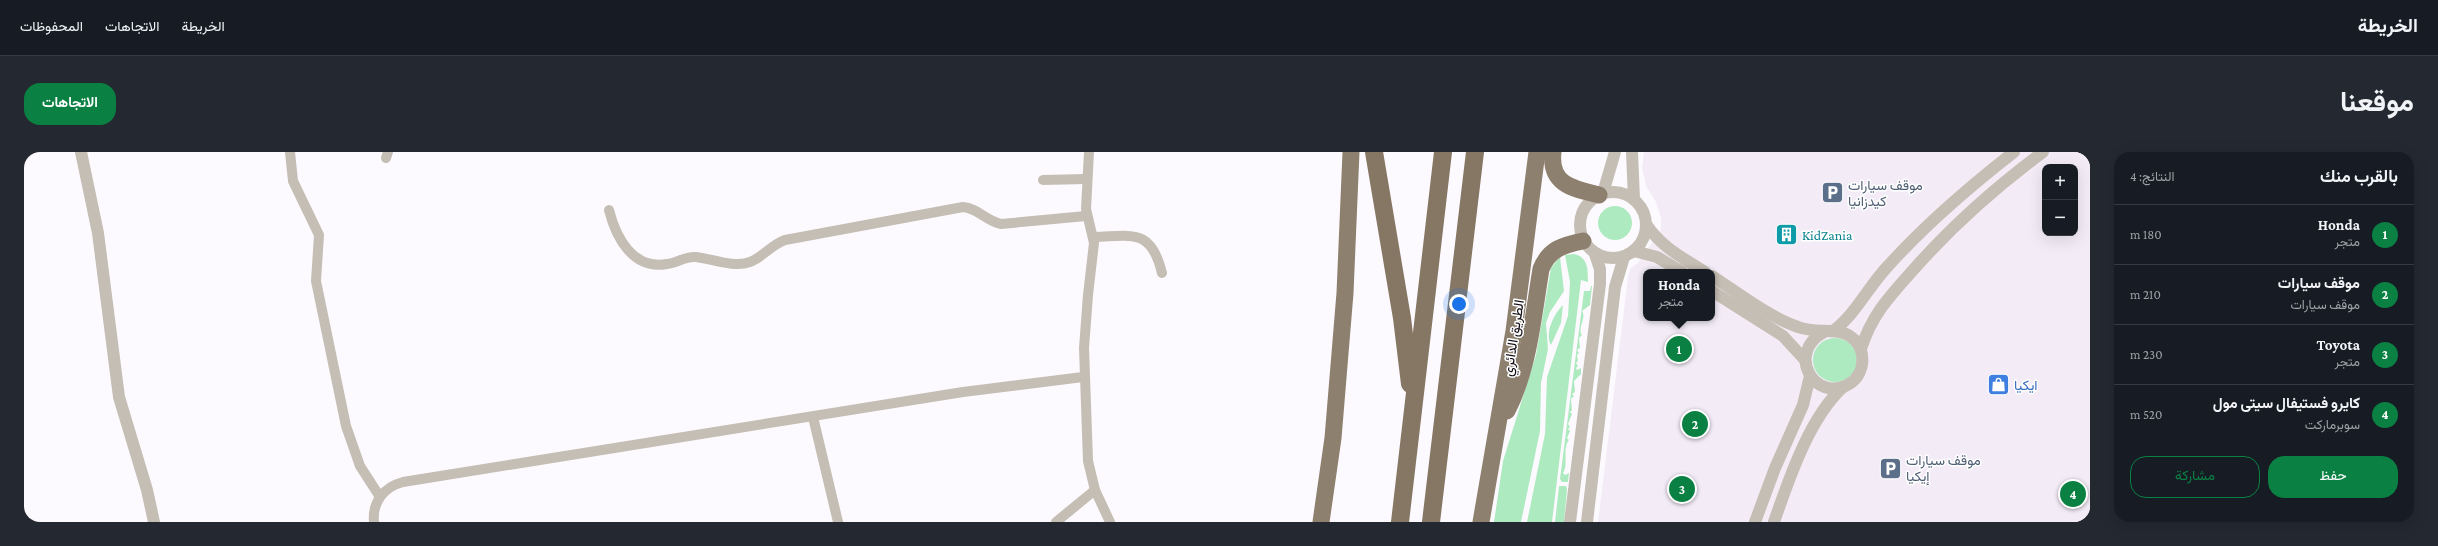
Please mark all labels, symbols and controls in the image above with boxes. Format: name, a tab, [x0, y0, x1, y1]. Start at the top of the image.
text: الخريطة	[2358, 15, 2418, 36]
text: المحفوظات	[20, 18, 83, 34]
text: الاتجاهات	[105, 18, 159, 34]
text: الخريطة	[181, 18, 225, 34]
button: الاتجاهات	[24, 83, 116, 125]
text: موقعنا	[2340, 86, 2414, 117]
map controls	[2042, 164, 2078, 236]
button: +	[2042, 164, 2078, 200]
text: بالقرب منك	[2320, 167, 2398, 186]
text: النتائج: 4	[2130, 169, 2175, 184]
place label: موقف سيارات كيدزانيا	[1848, 177, 1923, 210]
parking icon: موقف سيارات كيدزانيا	[1819, 180, 1845, 206]
button: −	[2042, 200, 2078, 236]
text: Honda	[2318, 217, 2360, 233]
building icon: KidZania	[1773, 222, 1799, 248]
place label: KidZania	[1802, 227, 1853, 243]
text: 180 m	[2130, 227, 2162, 242]
text: 1	[2383, 227, 2387, 242]
text: متجر	[2335, 234, 2360, 249]
popup	[1643, 269, 1715, 321]
text: موقف سيارات	[2278, 275, 2360, 291]
text: Honda	[1658, 277, 1700, 293]
text: 210 m	[2130, 287, 2161, 302]
text: 2	[2382, 287, 2388, 302]
your location	[1449, 294, 1469, 314]
text: متجر	[1658, 294, 1683, 309]
text: موقف سيارات	[2291, 297, 2360, 312]
street label: الطريق الدائري	[1499, 298, 1531, 378]
pin: 1	[1666, 334, 1692, 364]
text: Toyota	[2316, 337, 2360, 353]
text: 230 m	[2130, 347, 2163, 362]
text: 3	[2382, 347, 2388, 362]
text: متجر	[2335, 354, 2360, 369]
shop icon: ايكيا	[1986, 372, 2012, 398]
place label: ايكيا	[2014, 377, 2038, 393]
text: كايرو فستيفال سيتى مول	[2213, 395, 2360, 411]
text: 520 m	[2130, 407, 2162, 422]
text: 4	[2382, 407, 2389, 422]
pin: 2	[1682, 409, 1708, 439]
text: سوبرماركت	[2305, 417, 2360, 432]
place label: موقف سيارات إيكيا	[1906, 452, 1981, 486]
parking icon: موقف سيارات إيكيا	[1877, 455, 1903, 481]
button: مشاركة	[2130, 456, 2260, 498]
button: حفظ	[2268, 456, 2398, 498]
pin: 3	[1669, 474, 1695, 504]
pin: 4	[2060, 479, 2086, 509]

